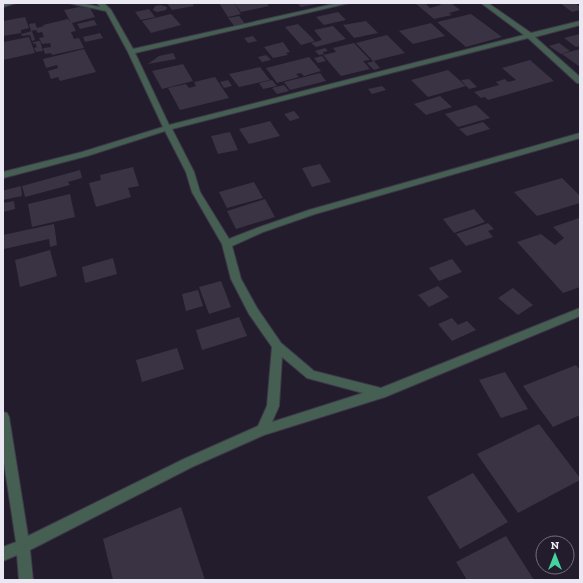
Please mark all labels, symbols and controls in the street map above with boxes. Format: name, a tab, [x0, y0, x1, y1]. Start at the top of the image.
north arrow	[535, 535, 575, 575]
text: N	[551, 539, 560, 552]

